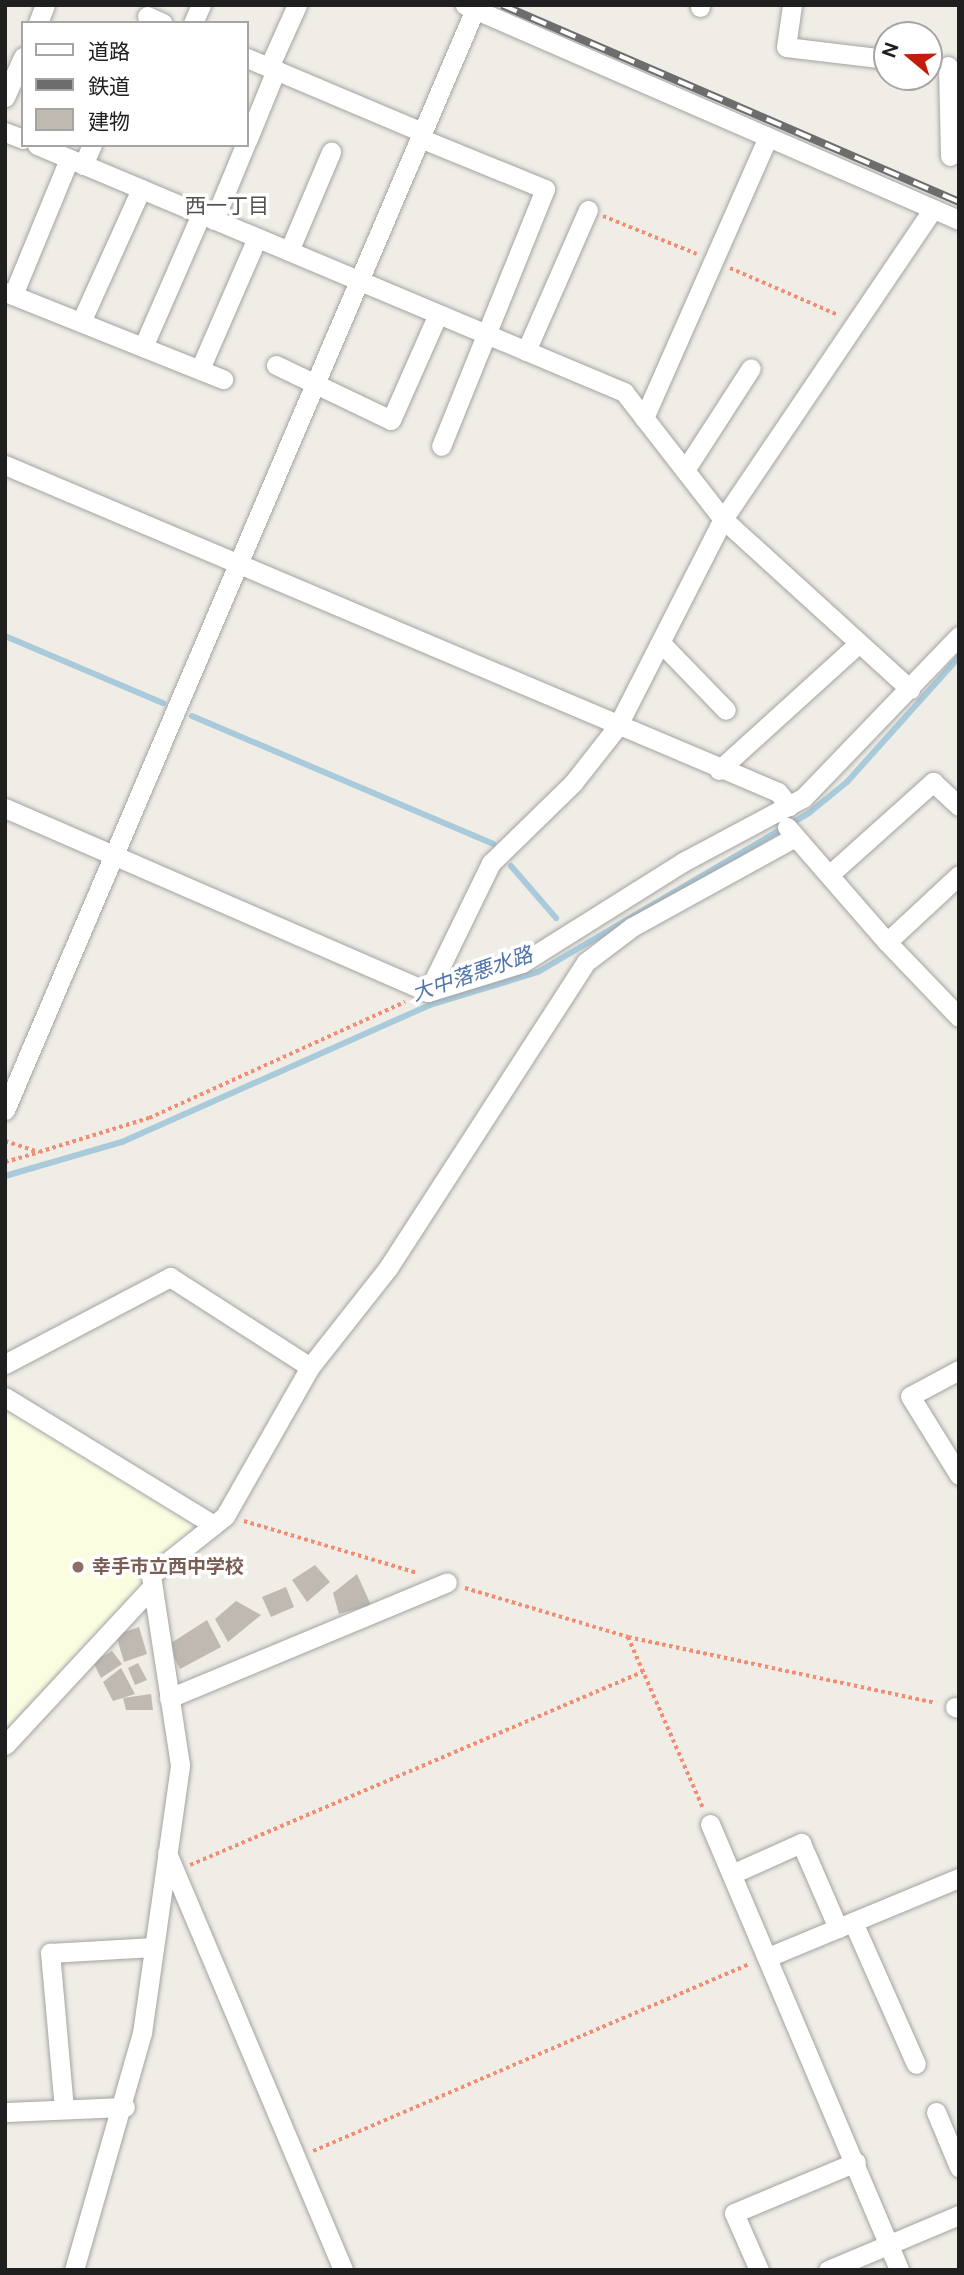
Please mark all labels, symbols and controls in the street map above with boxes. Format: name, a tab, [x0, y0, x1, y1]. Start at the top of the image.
legend	[21, 21, 248, 147]
north arrow	[873, 21, 943, 91]
text: 道路	[88, 39, 130, 64]
text: N	[877, 39, 903, 60]
text: 鉄道	[88, 74, 130, 99]
text: 建物	[88, 109, 130, 134]
district label: 西一丁目	[185, 193, 269, 219]
water label: 大中落悪水路	[408, 942, 536, 1006]
place label: 幸手市立西中学校	[92, 1556, 244, 1578]
marker: 幸手市立西中学校	[70, 1559, 86, 1575]

